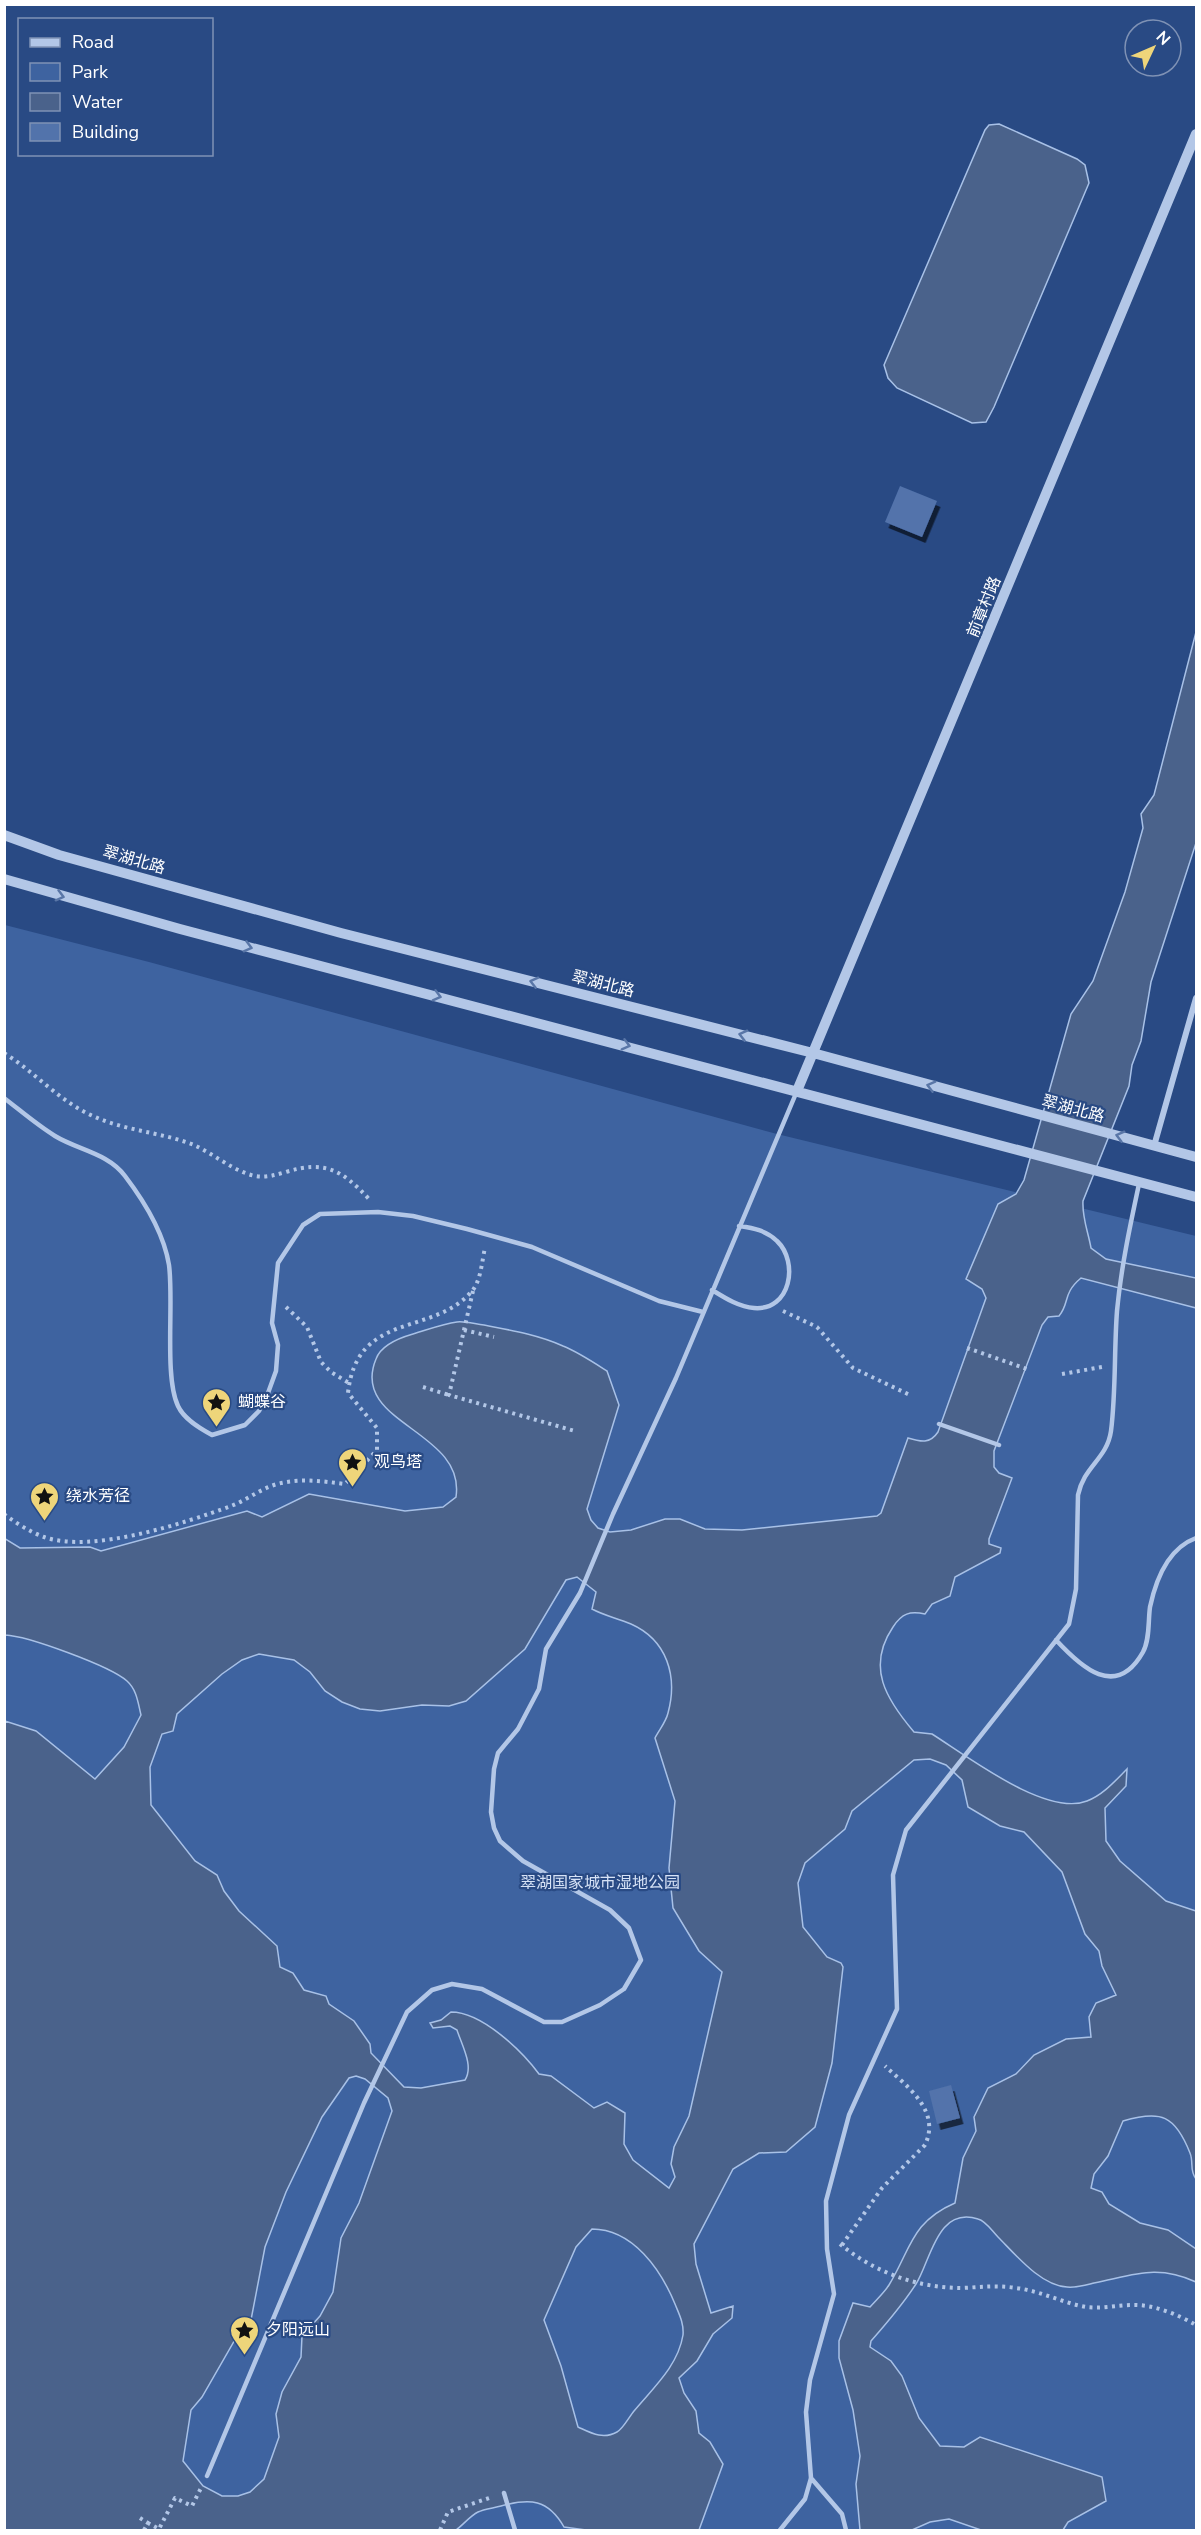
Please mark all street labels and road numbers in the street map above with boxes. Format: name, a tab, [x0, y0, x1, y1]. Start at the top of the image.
street label: 前章村路	[962, 573, 1006, 641]
street label: 翠湖北路	[100, 841, 168, 879]
street label: 翠湖北路	[569, 966, 637, 1002]
street label: 翠湖北路	[1039, 1090, 1107, 1128]

